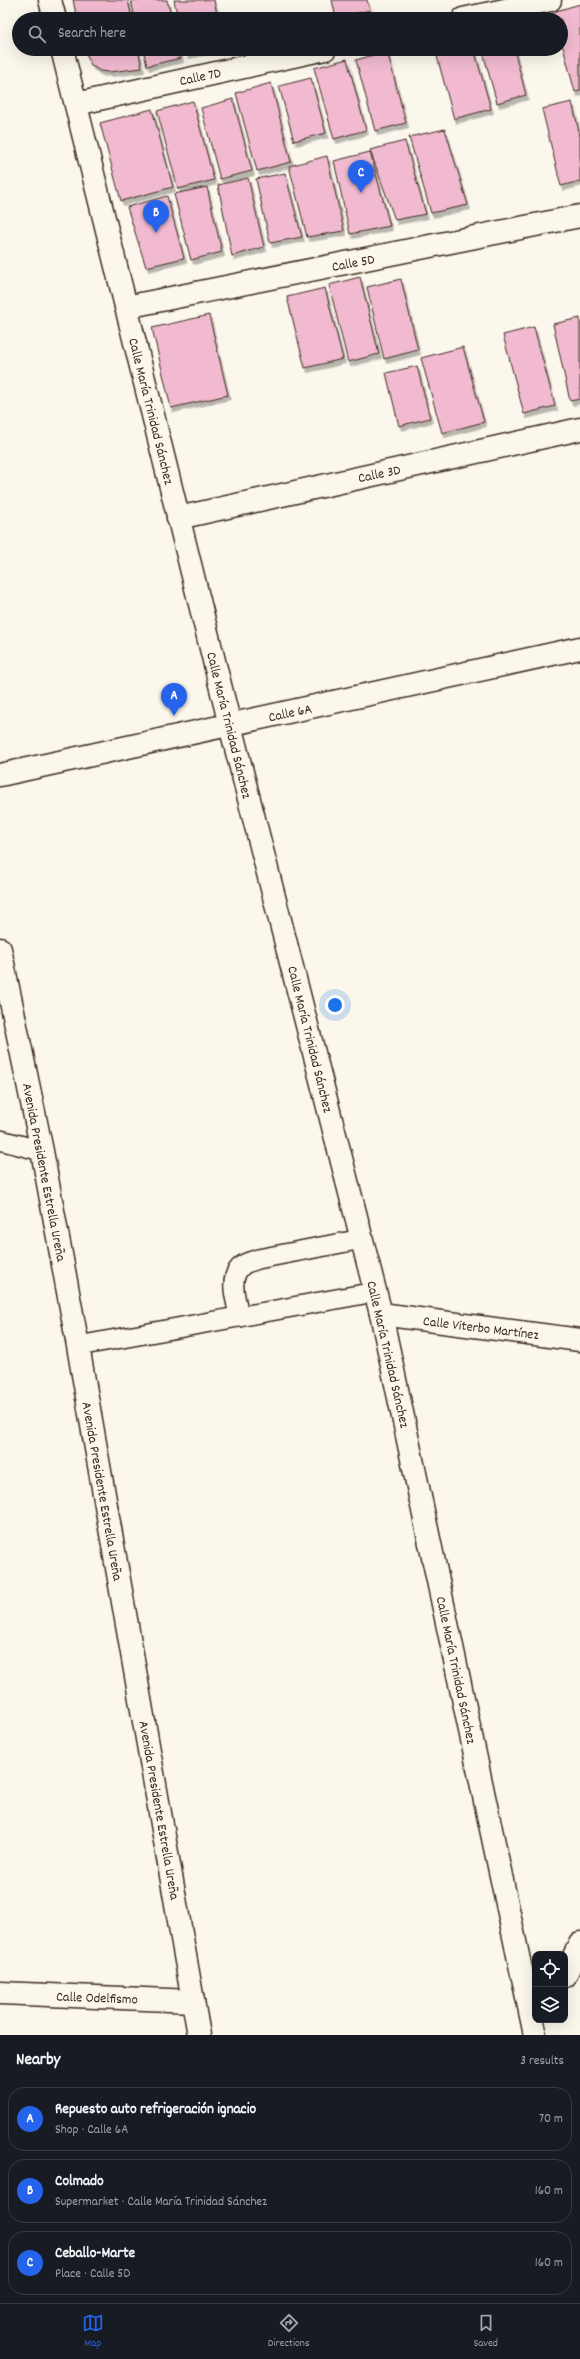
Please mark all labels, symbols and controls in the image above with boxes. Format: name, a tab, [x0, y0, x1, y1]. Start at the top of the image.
search box	[12, 12, 568, 56]
icon: search	[26, 23, 48, 45]
text: Search here	[58, 23, 126, 45]
street label: Calle 7D	[178, 64, 223, 92]
pin: C	[348, 160, 374, 193]
pin: B	[143, 200, 169, 233]
street label: Calle 5D	[330, 250, 377, 278]
street label: Calle María Trinidad Sánchez	[122, 336, 178, 487]
street label: Calle 3D	[356, 461, 403, 489]
street label: Calle María Trinidad Sánchez	[200, 650, 256, 801]
pin: A	[161, 683, 187, 716]
street label: Calle 6A	[267, 700, 314, 728]
street label: Calle María Trinidad Sánchez	[281, 964, 337, 1115]
your location	[325, 995, 345, 1015]
street label: Avenida Presidente Estrella Ureña	[16, 1082, 70, 1264]
street label: Calle María Trinidad Sánchez	[360, 1279, 414, 1431]
street label: Calle Viterbo Martínez	[422, 1312, 540, 1346]
street label: Avenida Presidente Estrella Ureña	[75, 1400, 127, 1583]
street label: Calle María Trinidad Sánchez	[430, 1595, 481, 1747]
street label: Avenida Presidente Estrella Ureña	[132, 1719, 184, 1902]
map controls	[532, 1951, 568, 2023]
button: locate	[532, 1951, 568, 1987]
button: layers	[532, 1987, 568, 2023]
street label: Calle Odelfismo	[56, 1988, 138, 2010]
text: Nearby	[16, 2049, 60, 2073]
text: 3 results	[520, 2052, 564, 2071]
text: Repuesto auto refrigeración ignacio	[55, 2099, 256, 2121]
text: A	[26, 2110, 34, 2129]
text: 70 m	[539, 2110, 563, 2129]
text: Shop · Calle 6A	[55, 2121, 128, 2140]
text: Colmado	[55, 2171, 104, 2193]
text: B	[27, 2182, 33, 2201]
text: 160 m	[535, 2182, 563, 2201]
text: Supermarket · Calle María Trinidad Sánchez	[55, 2193, 267, 2212]
text: Ceballo-Marte	[55, 2243, 135, 2265]
text: C	[27, 2254, 33, 2273]
text: 160 m	[535, 2254, 563, 2273]
text: Place · Calle 5D	[55, 2265, 130, 2284]
tab: Map	[82, 2312, 104, 2352]
tab: Directions	[268, 2312, 310, 2352]
tab: Saved	[473, 2312, 498, 2352]

